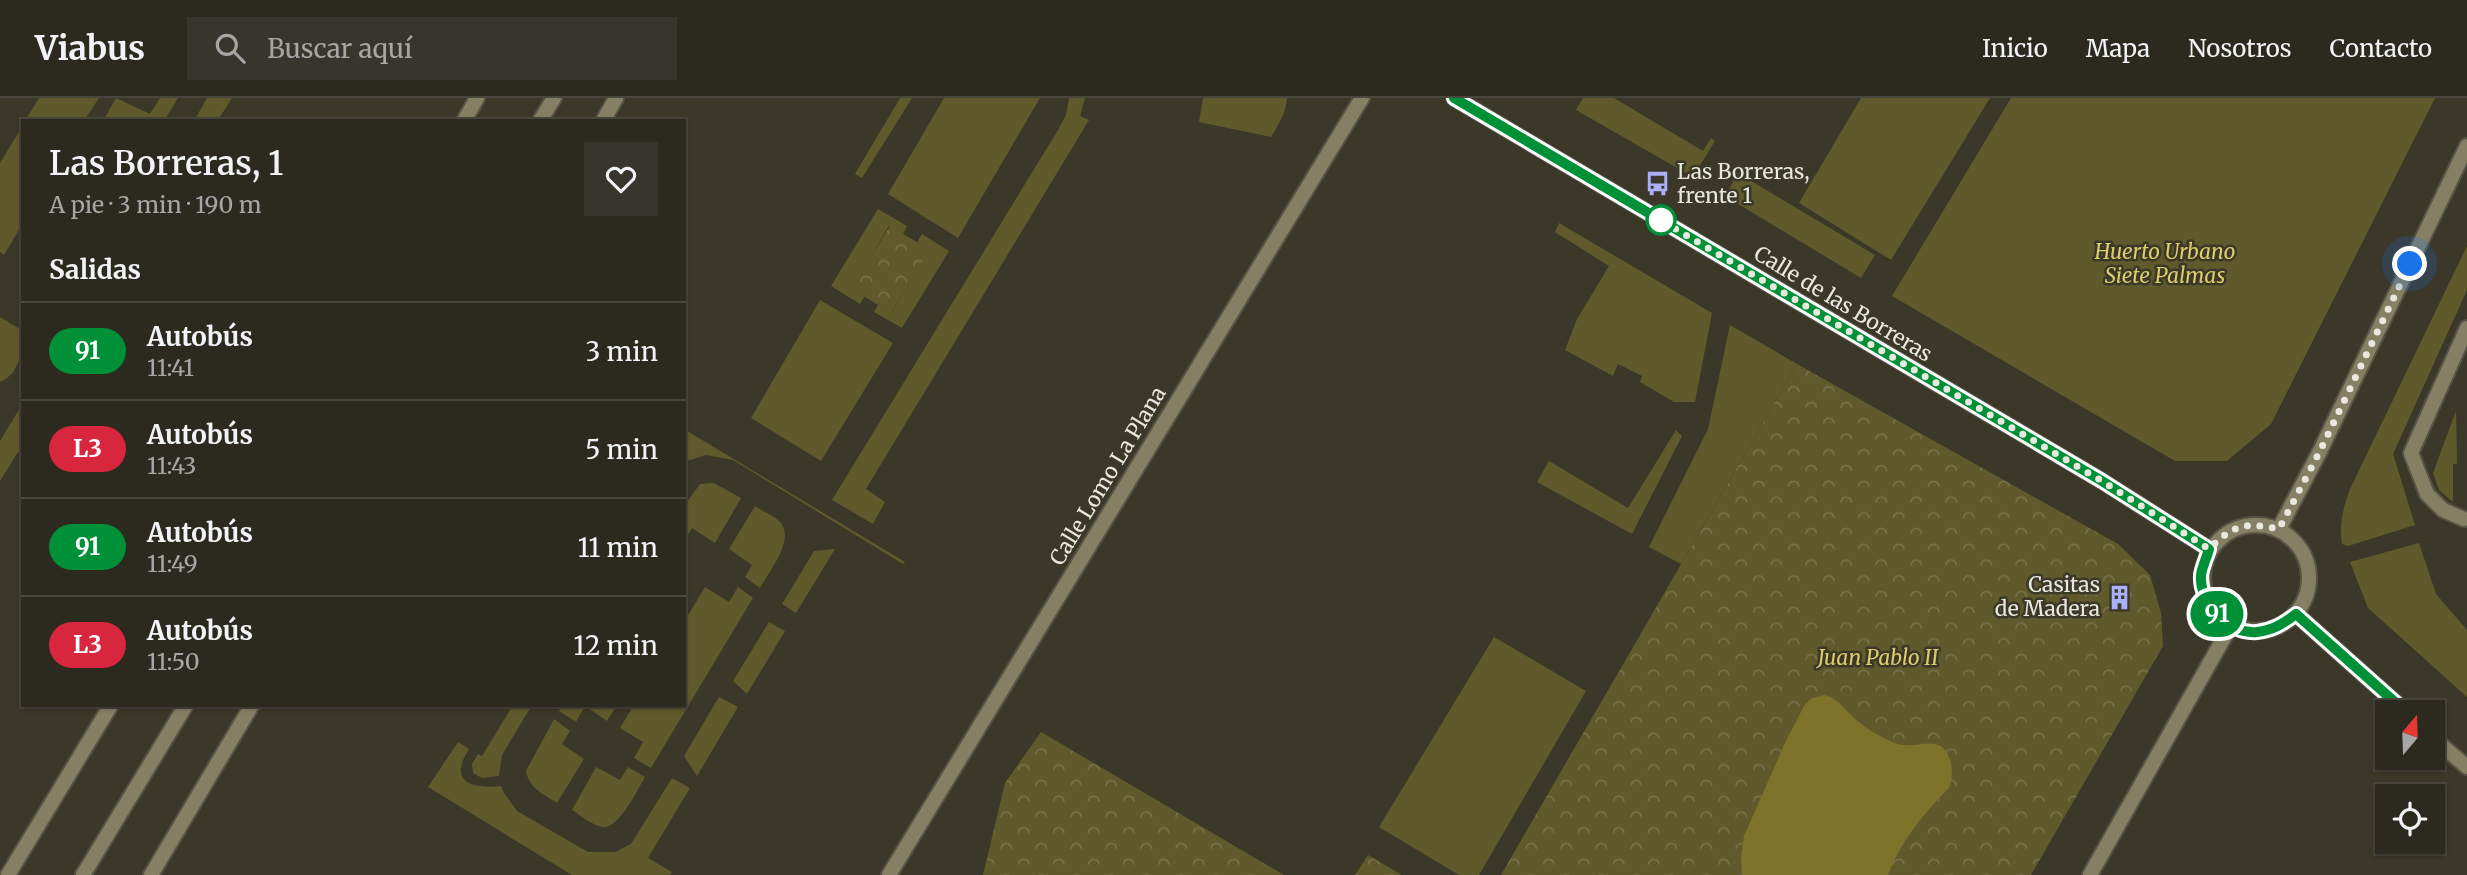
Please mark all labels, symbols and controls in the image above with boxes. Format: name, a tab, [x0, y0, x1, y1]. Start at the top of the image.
search box	[187, 17, 677, 80]
text: Viabus	[35, 28, 145, 69]
icon: search	[211, 29, 249, 67]
text: Buscar aquí	[267, 32, 412, 65]
text: Inicio	[1982, 33, 2048, 64]
text: Mapa	[2086, 33, 2150, 64]
text: Nosotros	[2188, 33, 2292, 64]
text: Contacto	[2330, 33, 2432, 64]
button: heart	[584, 142, 658, 216]
text: Las Borreras, 1	[49, 143, 283, 184]
place label: Las Borreras, frente 1	[1677, 158, 1810, 209]
bus stop icon: Las Borreras, frente 1	[1643, 170, 1671, 198]
text: A pie · 3 min · 190 m	[49, 190, 262, 219]
unlabelled marker	[1646, 205, 1676, 235]
park label: Huerto Urbano Siete Palmas	[2094, 238, 2235, 289]
street label: Calle de las Borreras	[1749, 240, 1937, 367]
your location	[2392, 246, 2427, 281]
text: Salidas	[49, 253, 141, 286]
text: Autobús	[147, 320, 253, 353]
text: 91	[75, 335, 100, 366]
text: 3 min	[586, 335, 658, 368]
text: 11:41	[147, 353, 194, 382]
street label: Calle Lomo La Plana	[1044, 381, 1172, 570]
text: Autobús	[147, 418, 253, 451]
text: L3	[73, 433, 102, 464]
text: 5 min	[585, 433, 658, 466]
text: 11:43	[147, 451, 196, 480]
text: Autobús	[147, 516, 253, 549]
text: 91	[75, 531, 100, 562]
text: 11 min	[578, 531, 658, 564]
text: 11:49	[147, 549, 198, 578]
place label: Casitas de Madera	[1995, 571, 2100, 622]
building icon: Casitas de Madera	[2106, 583, 2134, 611]
line badge: 91	[2186, 591, 2248, 637]
text: 91	[2204, 598, 2230, 629]
text: Autobús	[147, 614, 253, 647]
text: L3	[73, 629, 102, 660]
text: 12 min	[574, 629, 658, 662]
park label: Juan Pablo II	[1816, 644, 1939, 671]
text: 11:50	[147, 647, 200, 676]
north arrow	[2375, 700, 2445, 770]
map controls	[2375, 700, 2445, 854]
button: locate	[2375, 784, 2445, 854]

